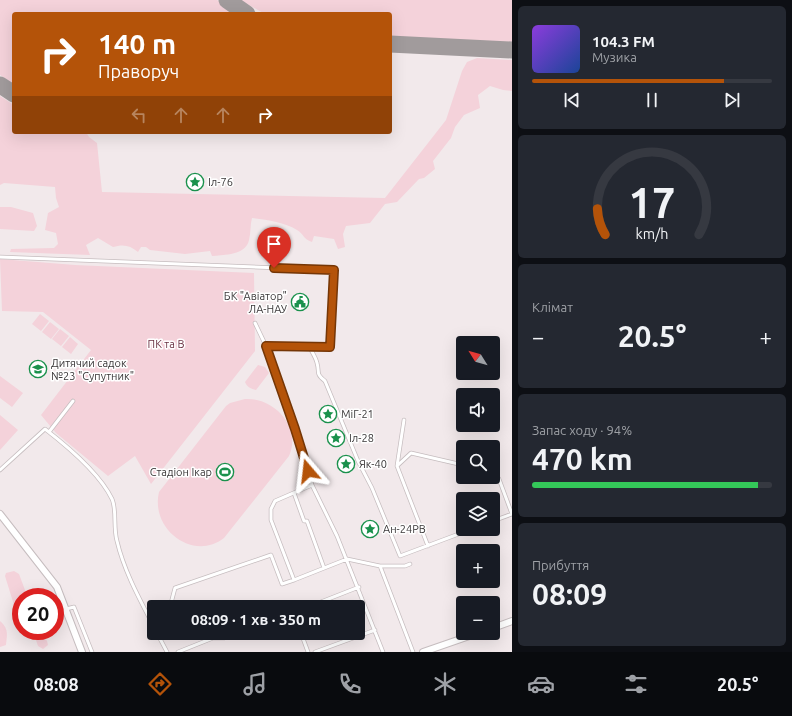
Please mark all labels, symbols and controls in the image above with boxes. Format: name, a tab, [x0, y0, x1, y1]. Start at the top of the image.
icon: right	[32, 28, 84, 80]
text: 140 m	[98, 28, 176, 59]
text: 104.3 FM	[592, 33, 655, 50]
text: Музика	[592, 50, 637, 64]
text: Праворуч	[98, 61, 179, 81]
icon: previous	[561, 89, 583, 111]
icon: pause	[641, 89, 663, 111]
icon: next	[721, 89, 743, 111]
icon: left	[128, 104, 150, 126]
icon: ahead	[170, 104, 192, 126]
icon: ahead	[212, 104, 234, 126]
icon: right	[254, 104, 276, 126]
place icon: Іл-76	[185, 172, 205, 192]
place label: Іл-76	[208, 176, 233, 188]
text: 17	[629, 179, 675, 226]
text: km/h	[636, 225, 668, 241]
pin	[257, 227, 291, 268]
icon: arrive	[263, 233, 285, 255]
place label: БК "Авіатор" ЛА-НАУ	[224, 290, 288, 315]
public building icon: БК "Авіатор" ЛА-НАУ	[290, 292, 310, 312]
text: Клімат	[532, 300, 573, 314]
text: 20.5°	[618, 319, 686, 353]
text: −	[532, 324, 544, 349]
text: +	[760, 324, 772, 349]
north arrow	[456, 336, 500, 380]
map controls	[456, 336, 500, 640]
park label: ПК та В	[148, 338, 184, 350]
place label: Дитячий садок №23 "Супутник"	[51, 357, 134, 382]
school or university icon: Дитячий садок №23 "Супутник"	[28, 359, 48, 379]
button: sound	[456, 388, 500, 432]
place icon: МіГ-21	[318, 404, 338, 424]
place label: МіГ-21	[341, 408, 374, 420]
text: Запас ходу · 94%	[532, 423, 632, 437]
place icon: Іл-28	[326, 428, 346, 448]
place label: Іл-28	[349, 432, 374, 444]
button: search	[456, 440, 500, 484]
text: 470 km	[532, 442, 633, 476]
position arrow	[287, 450, 329, 492]
place icon: Як-40	[336, 454, 356, 474]
place label: Як-40	[359, 458, 387, 470]
sports icon: Стадіон Ікар	[215, 462, 235, 482]
place label: Стадіон Ікар	[150, 466, 212, 478]
button: layers	[456, 492, 500, 536]
place icon: Ан-24РВ	[360, 519, 380, 539]
place label: Ан-24РВ	[383, 523, 426, 535]
button: +	[456, 544, 500, 588]
text: Прибуття	[532, 558, 589, 572]
text: 08:09	[532, 577, 607, 611]
speed limit sign: 20	[12, 588, 64, 640]
button: −	[456, 596, 500, 640]
text: 08:09 · 1 хв · 350 m	[191, 611, 321, 628]
icon: directions	[146, 670, 174, 698]
icon: music	[241, 670, 269, 698]
icon: phone	[336, 670, 364, 698]
icon: climate	[431, 670, 459, 698]
icon: car	[527, 670, 555, 698]
icon: filters	[622, 670, 650, 698]
text: 08:08	[34, 674, 79, 694]
text: 20.5°	[717, 674, 758, 694]

